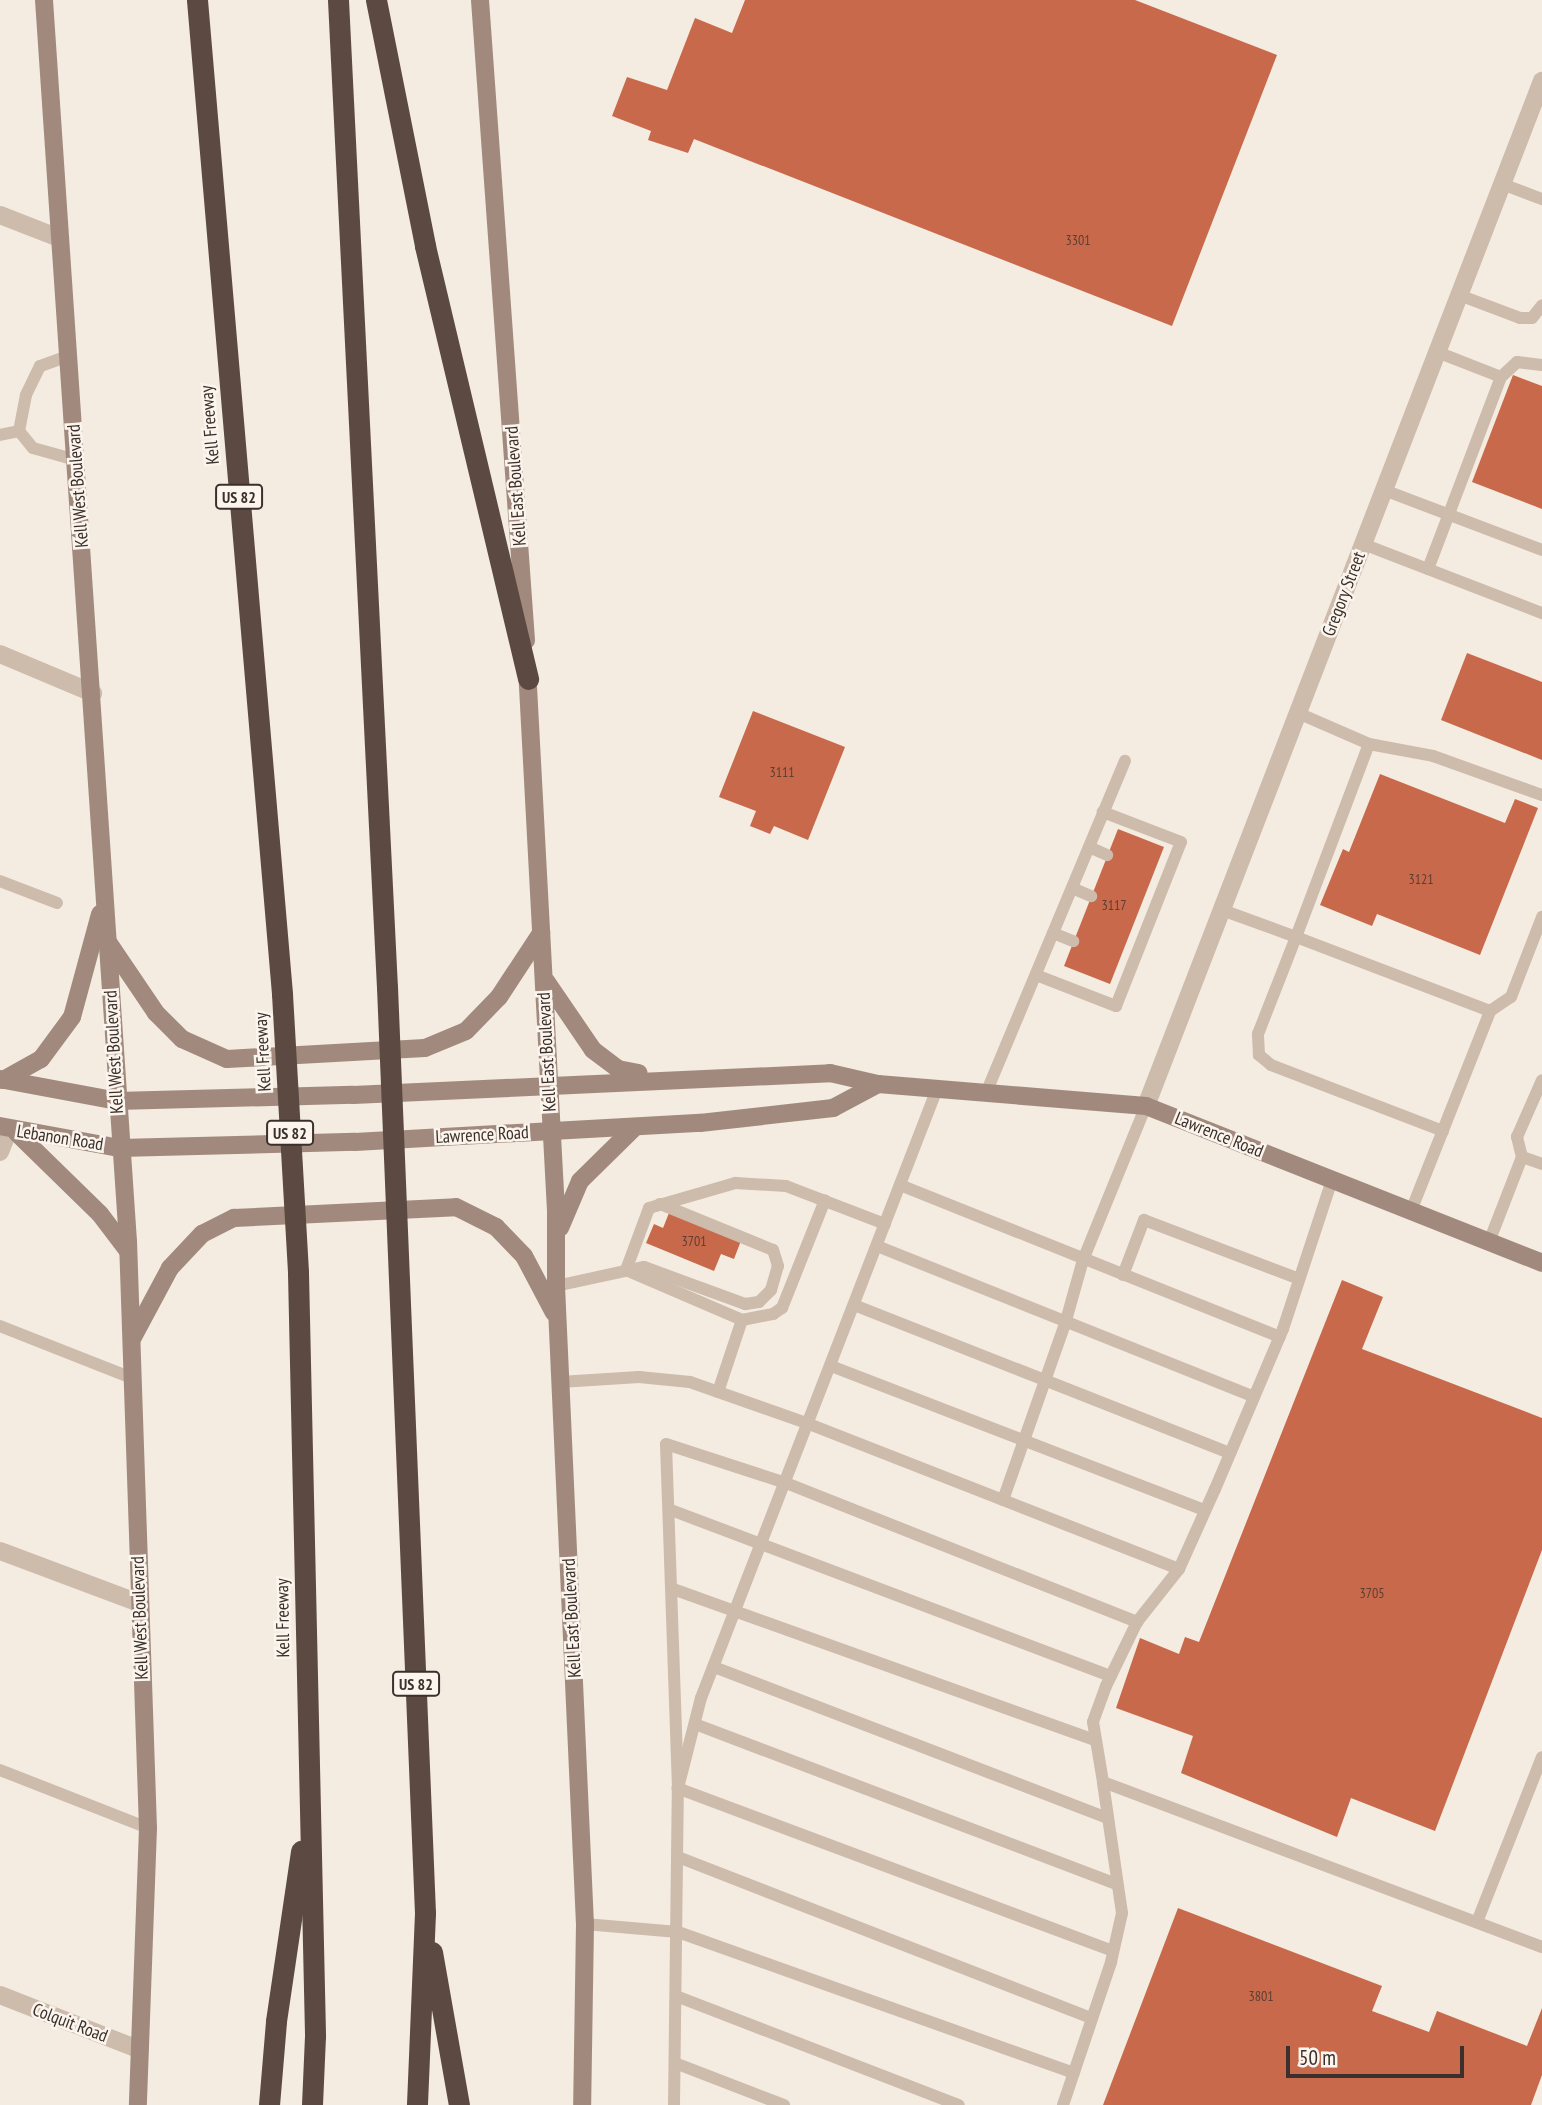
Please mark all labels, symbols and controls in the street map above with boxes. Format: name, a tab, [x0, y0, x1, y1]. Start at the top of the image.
house number: 3301	[1065, 232, 1091, 248]
street label: Kell Freeway	[196, 385, 224, 465]
street label: Kell West Boulevard	[63, 423, 93, 549]
street label: Kell East Boulevard	[501, 425, 531, 547]
road number: US 82	[215, 484, 264, 510]
street label: Gregory Street	[1318, 548, 1370, 640]
house number: 3111	[769, 764, 795, 780]
house number: 3121	[1408, 871, 1434, 887]
house number: 3117	[1101, 897, 1127, 913]
street label: Kell West Boulevard	[100, 990, 128, 1114]
street label: Kell East Boulevard	[533, 992, 561, 1112]
street label: Kell Freeway	[250, 1012, 276, 1092]
street label: Lawrence Road	[1172, 1107, 1266, 1163]
road number: US 82	[266, 1120, 314, 1146]
street label: Lebanon Road	[15, 1121, 105, 1155]
street label: Lawrence Road	[435, 1122, 529, 1148]
house number: 3701	[681, 1233, 707, 1249]
street label: Kell West Boulevard	[127, 1556, 153, 1680]
street label: Kell East Boulevard	[558, 1558, 586, 1678]
street label: Kell Freeway	[272, 1578, 294, 1658]
house number: 3705	[1359, 1585, 1385, 1601]
road number: US 82	[392, 1672, 440, 1696]
house number: 3801	[1248, 1988, 1274, 2004]
street label: Colquit Road	[29, 1999, 111, 2047]
scale bar	[1290, 2032, 1468, 2076]
text: 50 m	[1299, 2044, 1336, 2071]

